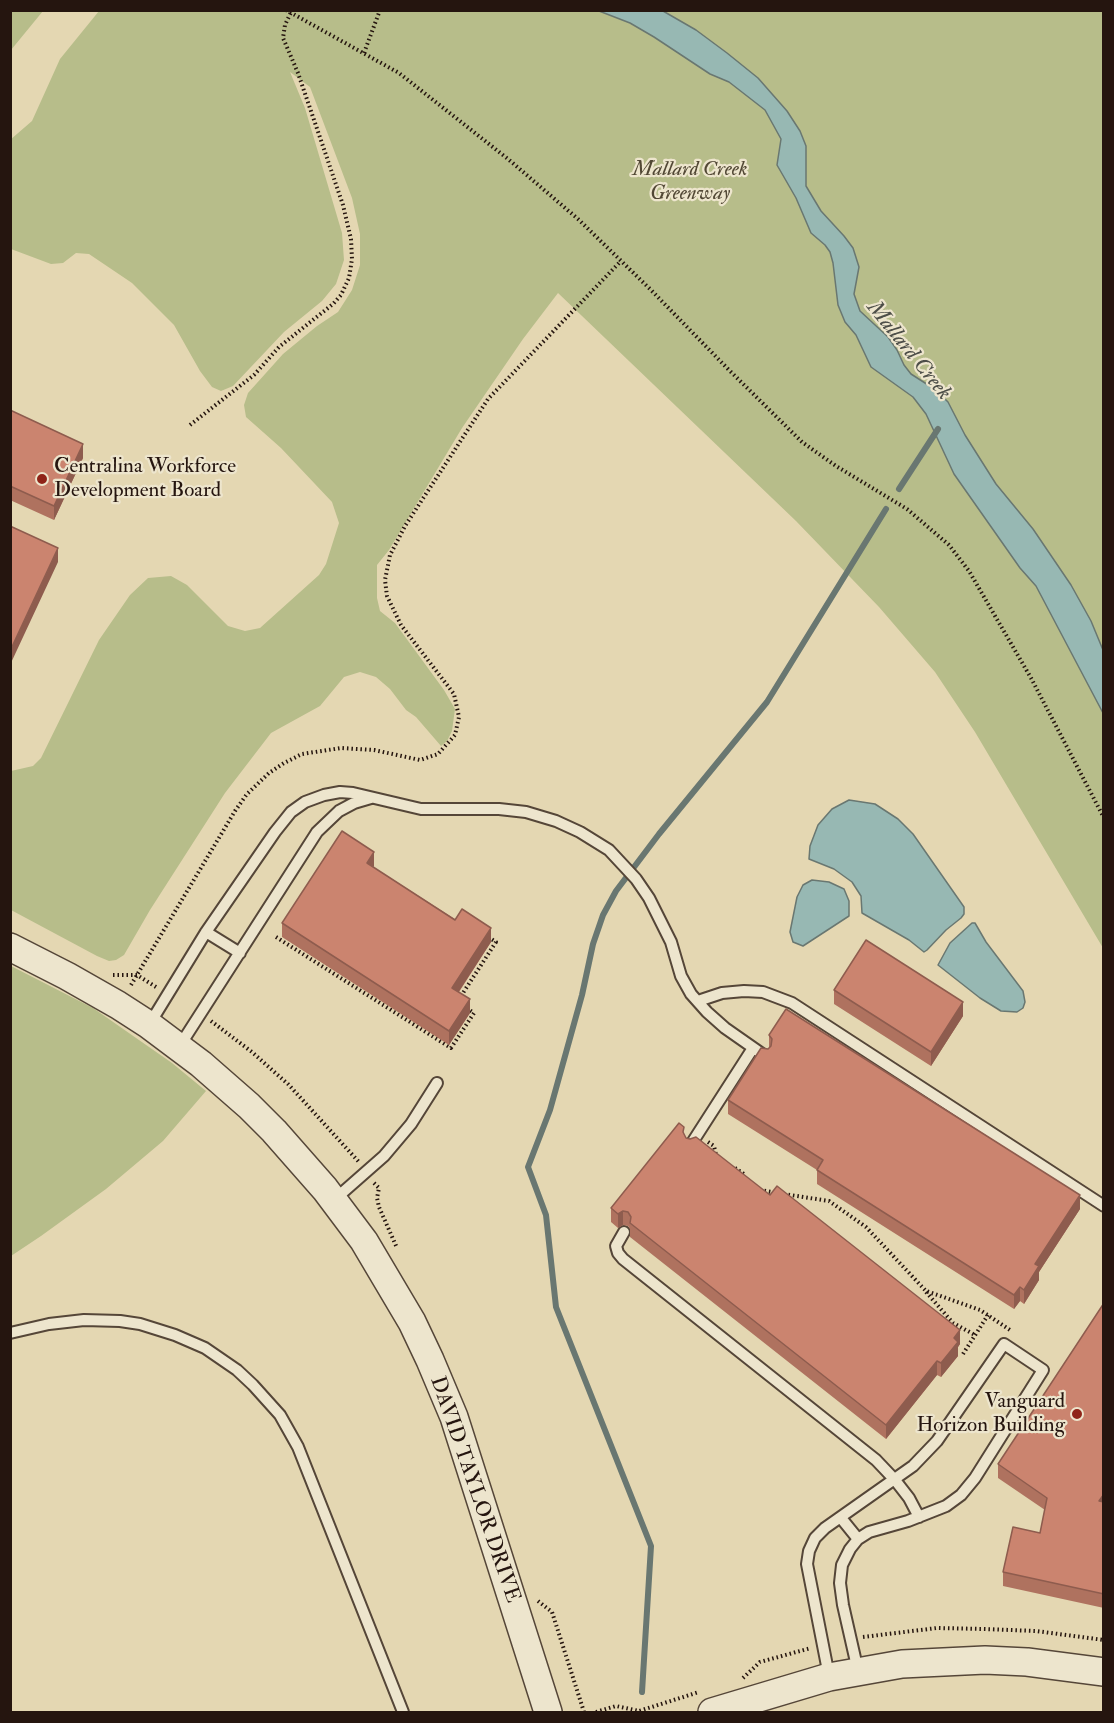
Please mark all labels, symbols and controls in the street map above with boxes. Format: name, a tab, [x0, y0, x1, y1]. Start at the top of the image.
park label: Mallard Creek Greenway	[633, 157, 747, 207]
water label: Mallard Creek	[860, 296, 956, 406]
place label: Centralina Workforce Development Board	[54, 454, 236, 504]
marker: Centralina Workforce Development Board	[35, 472, 49, 486]
street label: DAVID TAYLOR DRIVE	[423, 1374, 525, 1606]
place label: Vanguard Horizon Building	[916, 1389, 1065, 1439]
marker: Vanguard Horizon Building	[1070, 1407, 1084, 1421]

